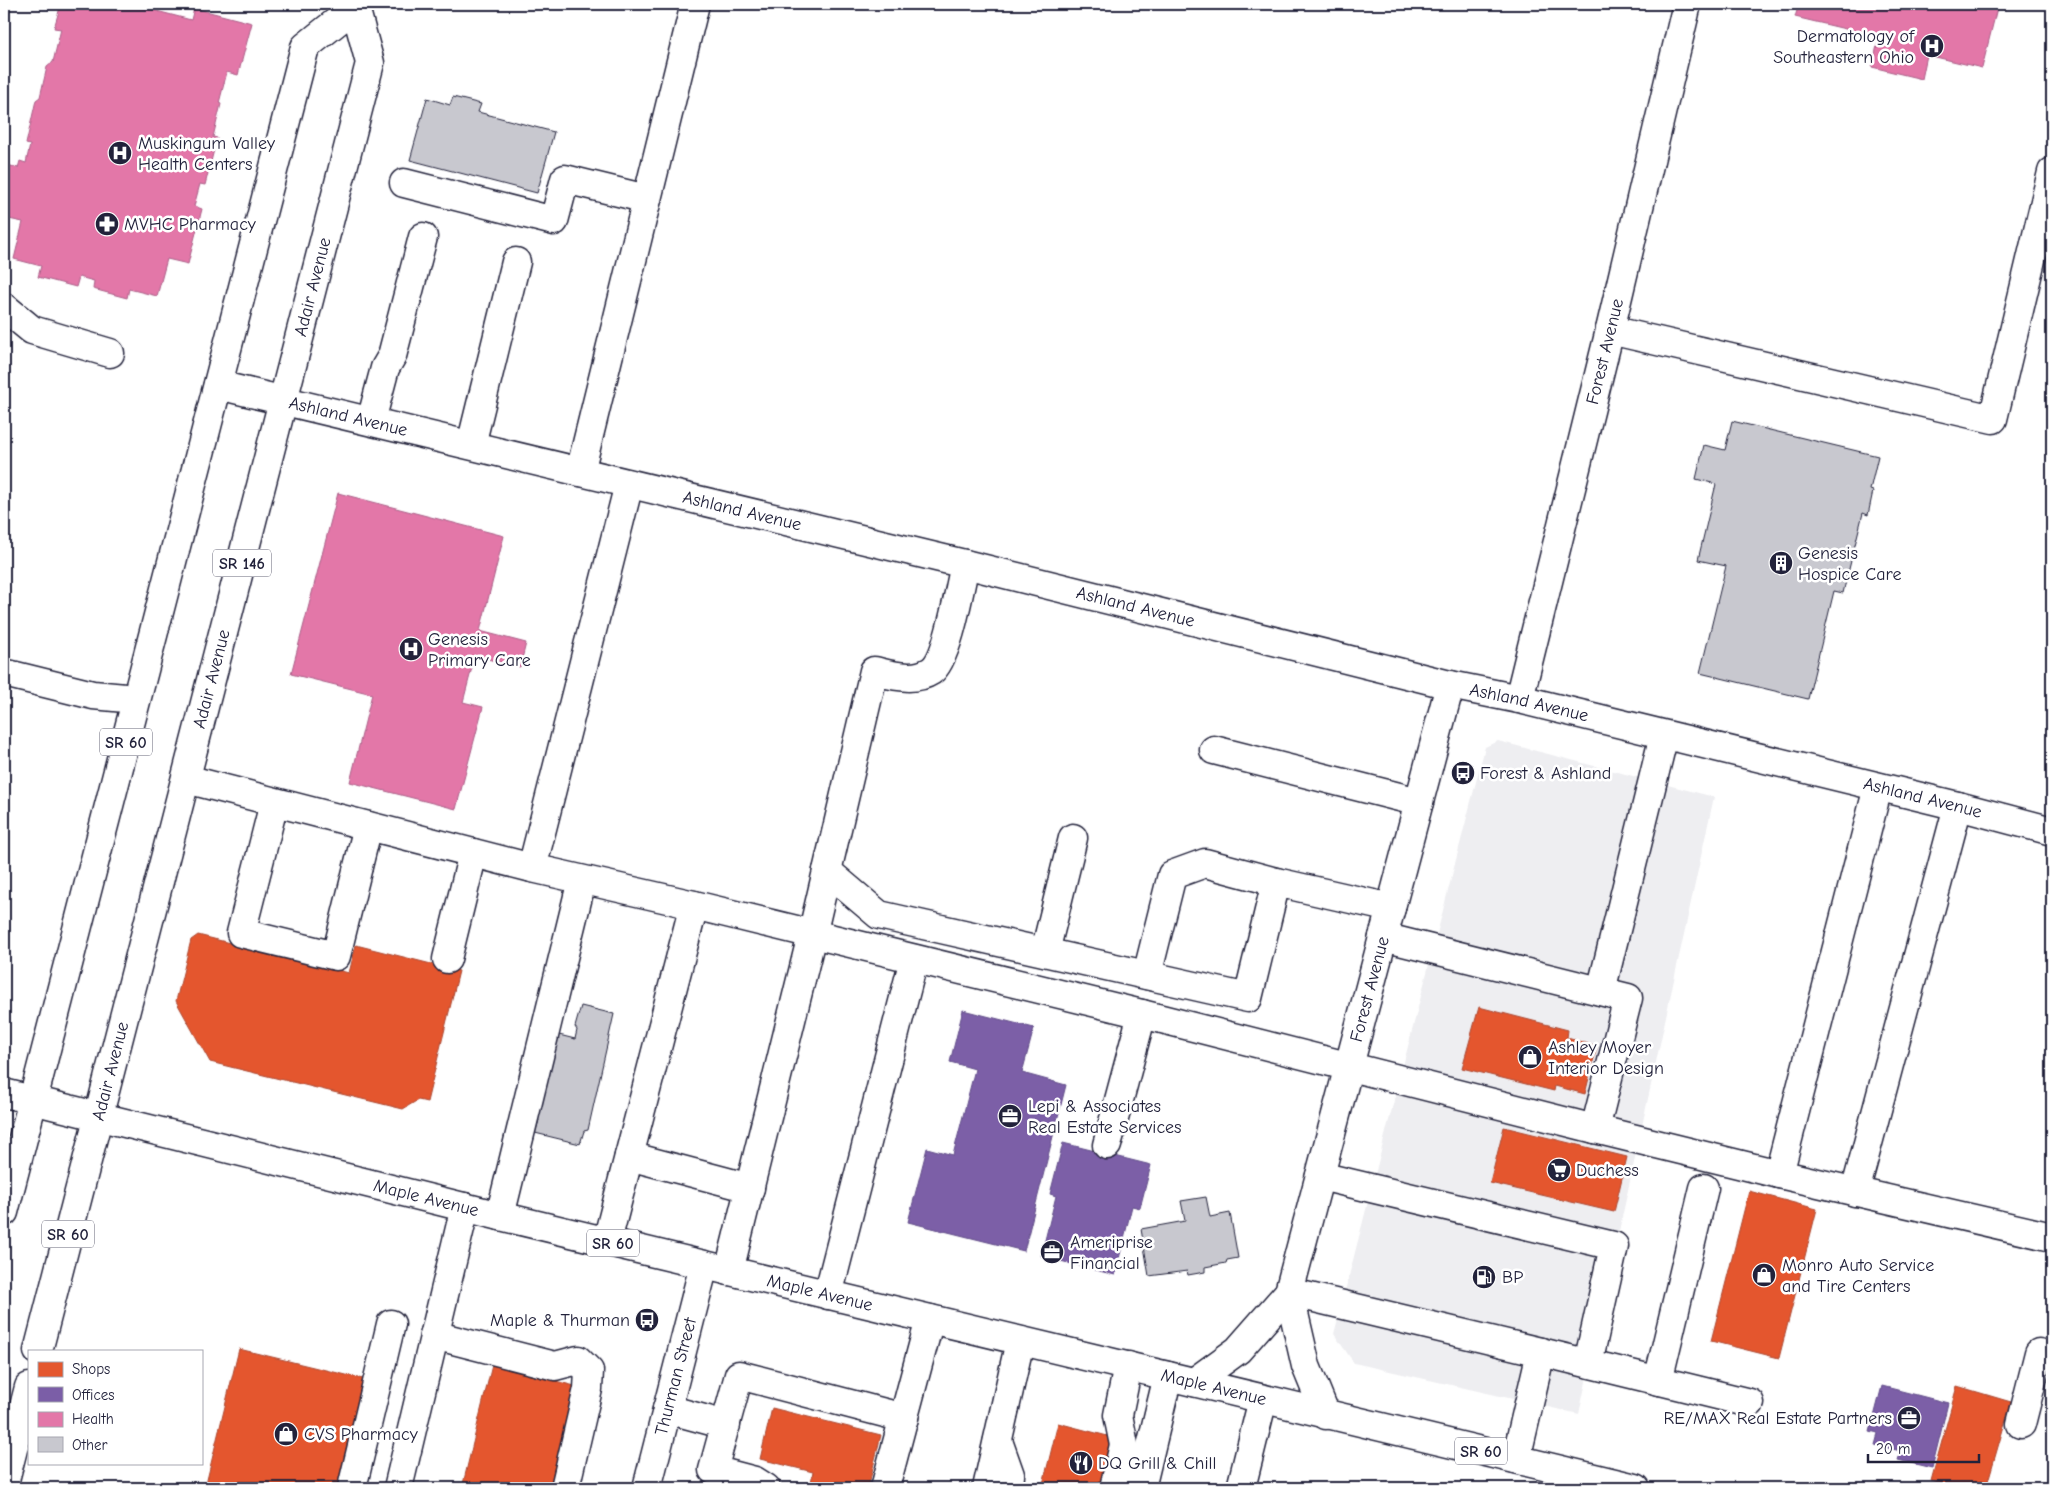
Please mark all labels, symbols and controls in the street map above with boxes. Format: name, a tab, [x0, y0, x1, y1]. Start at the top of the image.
place label: Dermatology of Southeastern Ohio	[1773, 26, 1915, 68]
hospital icon: Dermatology of Southeastern Ohio	[1919, 33, 1945, 59]
place label: Muskingum Valley Health Centers	[138, 133, 276, 175]
hospital icon: Muskingum Valley Health Centers	[107, 140, 133, 166]
pharmacy icon: MVHC Pharmacy	[94, 211, 120, 237]
place label: MVHC Pharmacy	[124, 214, 257, 235]
street label: Adair Avenue	[290, 235, 336, 339]
street label: Forest Avenue	[1582, 296, 1628, 407]
street label: Ashland Avenue	[287, 392, 410, 441]
street label: Ashland Avenue	[681, 487, 803, 535]
place label: Genesis Hospice Care	[1798, 543, 1901, 585]
road number: SR 146	[213, 550, 271, 576]
building icon: Genesis Hospice Care	[1768, 550, 1794, 576]
street label: Ashland Avenue	[1074, 582, 1197, 632]
street label: Adair Avenue	[189, 627, 235, 731]
place label: Genesis Primary Care	[428, 629, 531, 671]
hospital icon: Genesis Primary Care	[398, 636, 424, 662]
street label: Ashland Avenue	[1468, 679, 1591, 727]
road number: SR 60	[100, 729, 152, 756]
bus stop icon: Forest & Ashland	[1450, 760, 1476, 786]
place label: Forest & Ashland	[1480, 763, 1611, 784]
street label: Ashland Avenue	[1861, 773, 1984, 823]
street label: Forest Avenue	[1346, 934, 1394, 1044]
street label: Adair Avenue	[88, 1020, 133, 1123]
place label: Ashley Moyer Interior Design	[1548, 1037, 1664, 1079]
shop icon: Ashley Moyer Interior Design	[1517, 1044, 1543, 1070]
place label: Lepi & Associates Real Estate Services	[1028, 1096, 1182, 1138]
office icon: Lepi & Associates Real Estate Services	[997, 1103, 1023, 1129]
supermarket icon: Duchess	[1546, 1157, 1572, 1183]
place label: Duchess	[1576, 1160, 1639, 1181]
street label: Maple Avenue	[371, 1175, 481, 1221]
road number: SR 60	[42, 1220, 94, 1248]
road number: SR 60	[587, 1230, 639, 1256]
place label: Ameriprise Financial	[1070, 1232, 1153, 1274]
office icon: Ameriprise Financial	[1039, 1239, 1065, 1265]
place label: Monro Auto Service and Tire Centers	[1782, 1255, 1934, 1297]
shop icon: Monro Auto Service and Tire Centers	[1751, 1262, 1777, 1288]
fuel station icon: BP	[1471, 1264, 1497, 1290]
place label: BP	[1502, 1267, 1523, 1288]
street label: Maple Avenue	[765, 1270, 875, 1316]
bus stop icon: Maple & Thurman	[634, 1307, 660, 1333]
place label: Maple & Thurman	[490, 1310, 630, 1331]
street label: Thurman Street	[651, 1315, 701, 1438]
legend	[28, 1350, 202, 1464]
text: Shops	[72, 1360, 110, 1378]
street label: Maple Avenue	[1159, 1365, 1269, 1410]
text: Offices	[72, 1386, 114, 1404]
office icon: RE/MAX Real Estate Partners	[1896, 1405, 1922, 1431]
place label: RE/MAX Real Estate Partners	[1663, 1408, 1892, 1429]
text: Health	[72, 1410, 114, 1428]
shop icon: CVS Pharmacy	[273, 1421, 299, 1447]
place label: CVS Pharmacy	[304, 1424, 419, 1445]
scale bar	[1868, 1432, 1980, 1464]
text: Other	[72, 1436, 107, 1454]
road number: SR 60	[1455, 1438, 1507, 1464]
text: 20 m	[1876, 1440, 1910, 1458]
restaurant icon: DQ Grill & Chill	[1068, 1450, 1094, 1476]
place label: DQ Grill & Chill	[1098, 1453, 1216, 1474]

